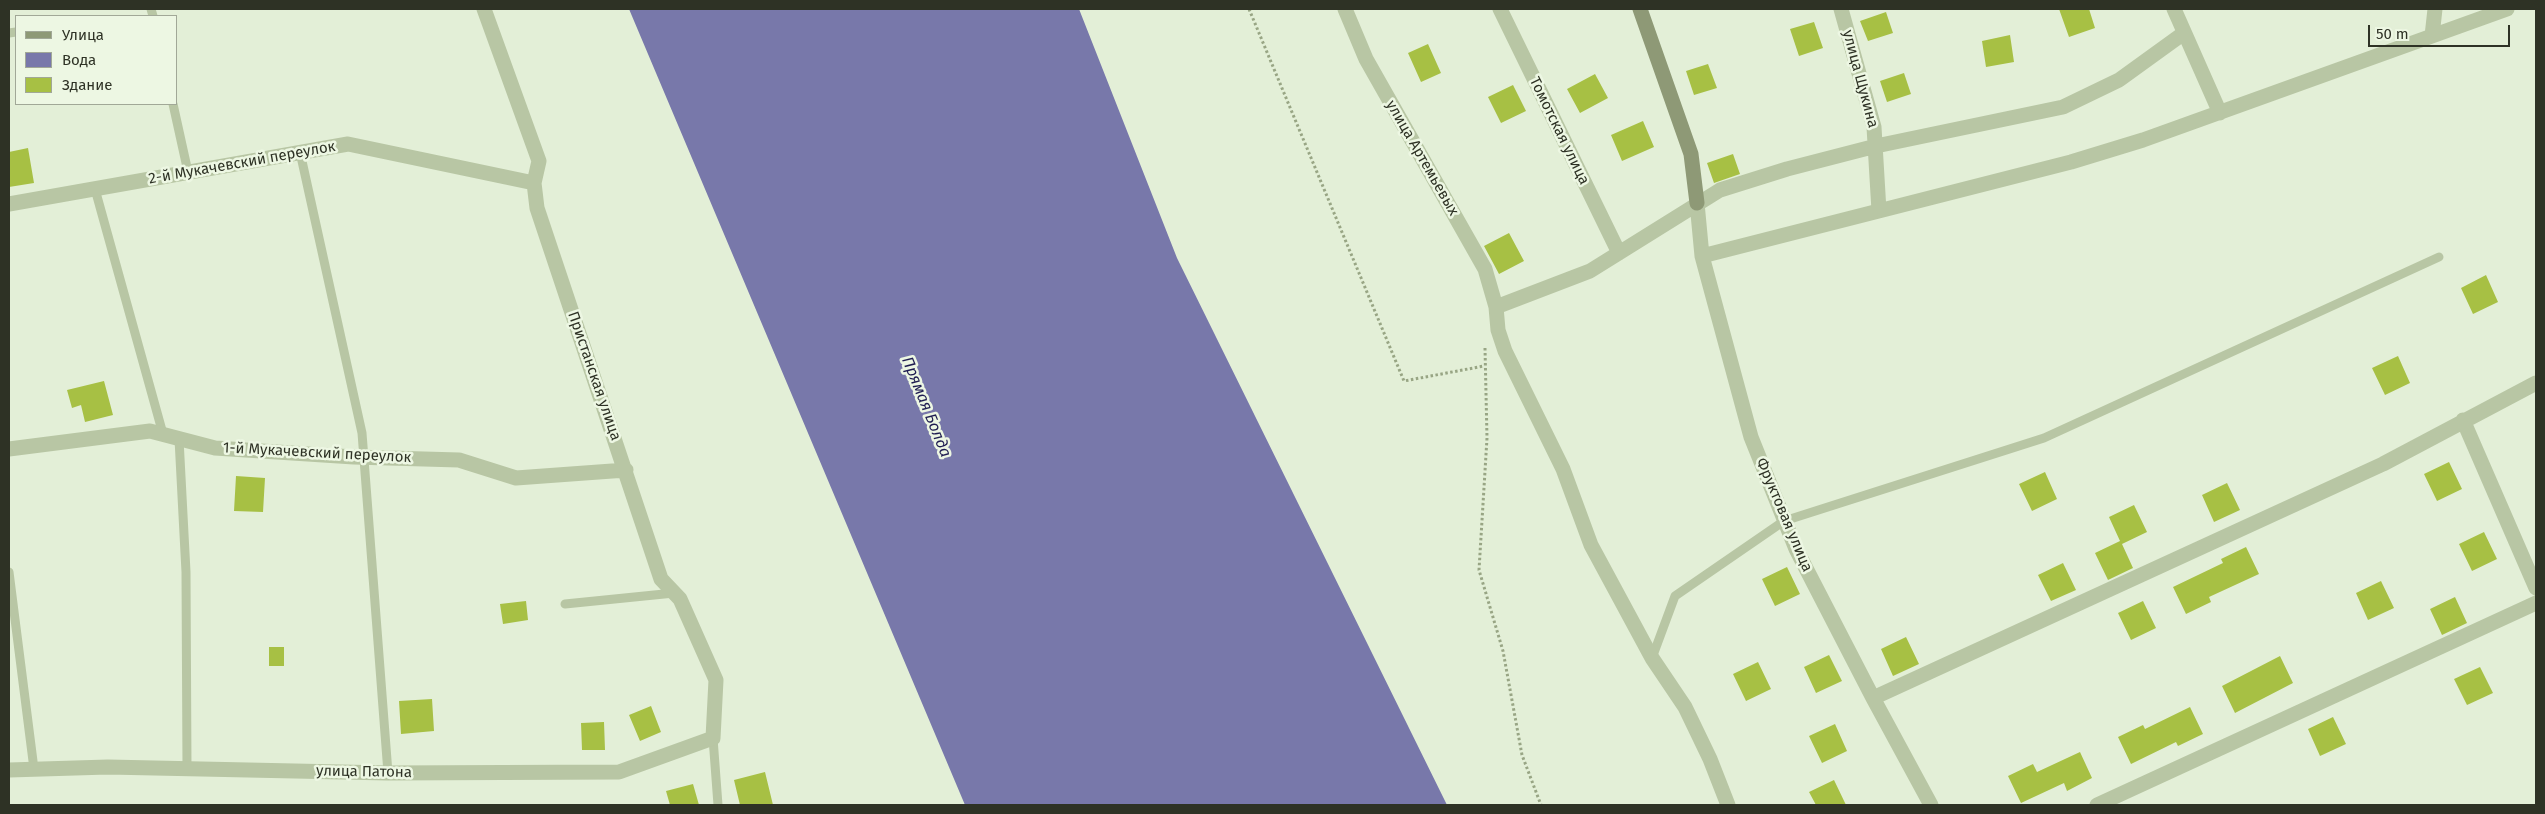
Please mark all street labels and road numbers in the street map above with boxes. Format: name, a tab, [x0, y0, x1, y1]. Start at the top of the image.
street label: улица Щукина	[1838, 28, 1882, 130]
street label: Томотская улица	[1525, 74, 1593, 188]
street label: улица Артемьевых	[1382, 97, 1462, 219]
street label: 2-й Мукачевский переулок	[147, 138, 337, 188]
street label: Пристанская улица	[563, 309, 625, 443]
street label: 1-й Мукачевский переулок	[222, 439, 412, 467]
street label: Фруктовая улица	[1752, 455, 1816, 575]
street label: улица Патона	[316, 762, 412, 782]

